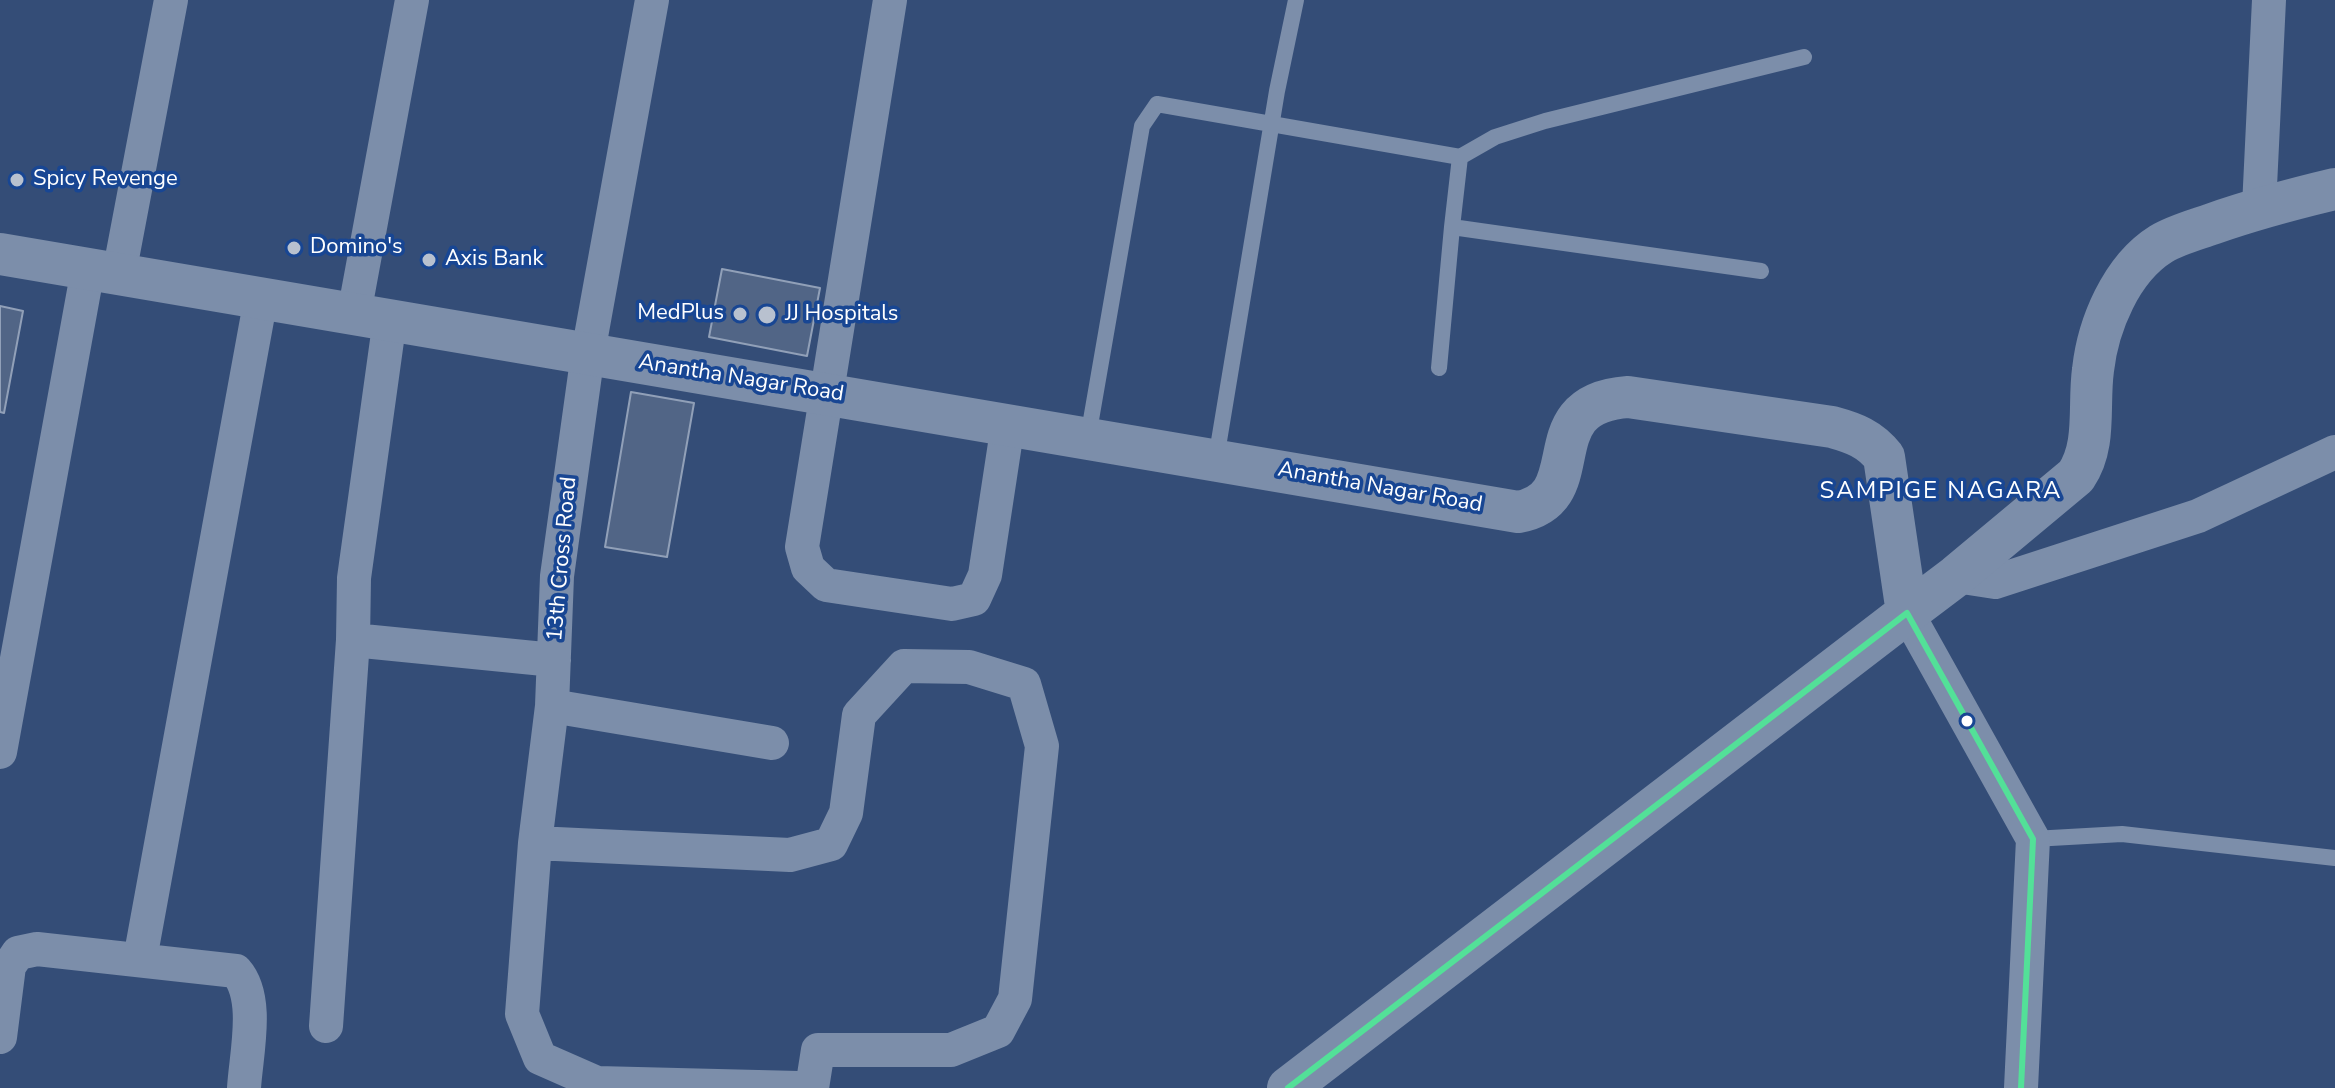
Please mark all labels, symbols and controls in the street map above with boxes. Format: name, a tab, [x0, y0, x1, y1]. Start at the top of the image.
place label: Spicy Revenge	[33, 167, 178, 193]
marker: Spicy Revenge	[8, 171, 26, 189]
place label: Domino's	[310, 235, 403, 261]
marker: Domino's	[285, 239, 303, 257]
place label: Axis Bank	[445, 247, 543, 273]
marker: Axis Bank	[420, 251, 438, 269]
place label: MedPlus	[637, 301, 724, 327]
place label: JJ Hospitals	[785, 302, 898, 328]
marker: JJ Hospitals	[756, 304, 778, 326]
marker: MedPlus	[731, 305, 749, 323]
street label: Anantha Nagar Road	[637, 350, 845, 408]
street label: Anantha Nagar Road	[1276, 457, 1484, 519]
street label: 13th Cross Road	[543, 476, 583, 642]
district label: SAMPIGE NAGARA	[1820, 478, 2062, 506]
unlabelled marker	[1959, 713, 1975, 729]

